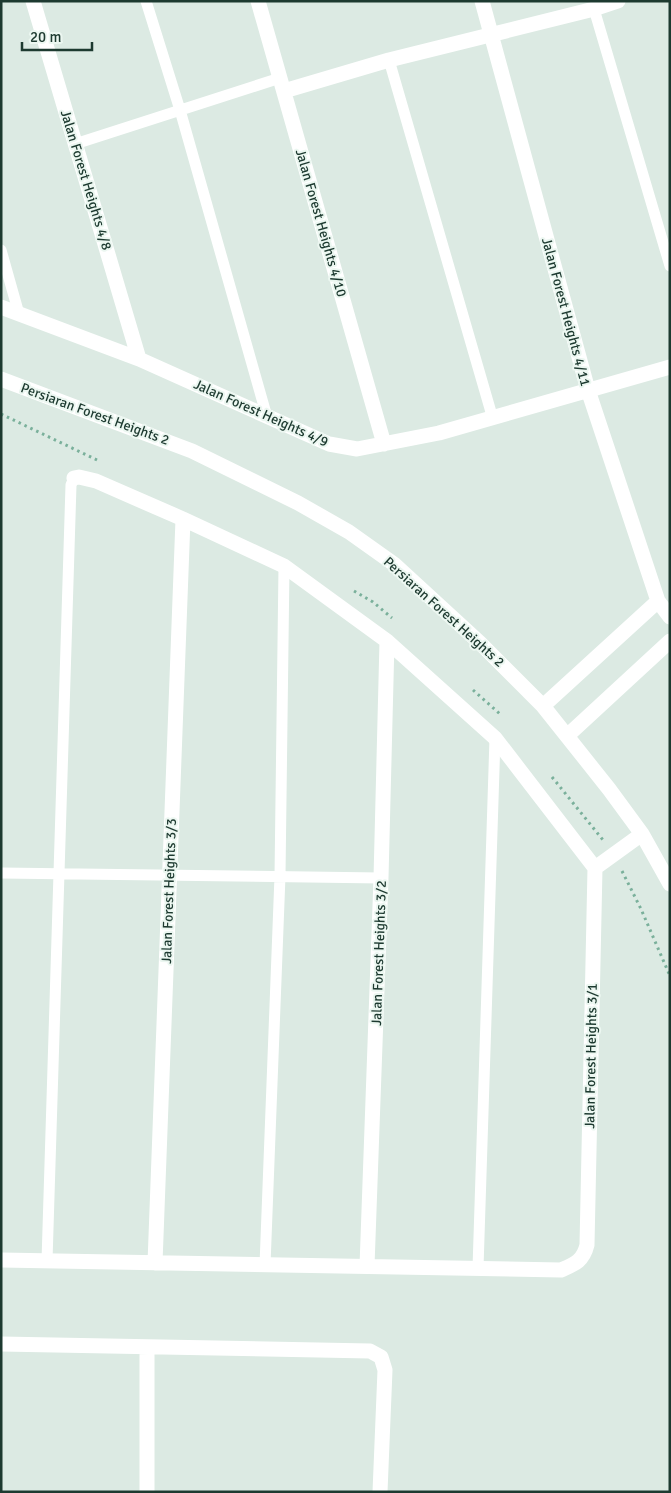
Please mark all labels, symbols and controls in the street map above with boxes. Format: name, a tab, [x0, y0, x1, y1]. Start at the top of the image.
scale bar	[22, 20, 92, 52]
text: 20 m	[30, 28, 61, 46]
street label: Jalan Forest Heights 4/8	[57, 108, 115, 252]
street label: Jalan Forest Heights 4/10	[292, 147, 350, 299]
street label: Jalan Forest Heights 4/11	[538, 236, 594, 388]
street label: Jalan Forest Heights 4/9	[191, 376, 331, 450]
street label: Persiaran Forest Heights 2	[18, 379, 172, 449]
street label: Persiaran Forest Heights 2	[380, 553, 508, 671]
street label: Jalan Forest Heights 3/3	[158, 818, 180, 964]
street label: Jalan Forest Heights 3/2	[368, 880, 390, 1026]
street label: Jalan Forest Heights 3/1	[581, 983, 601, 1129]

